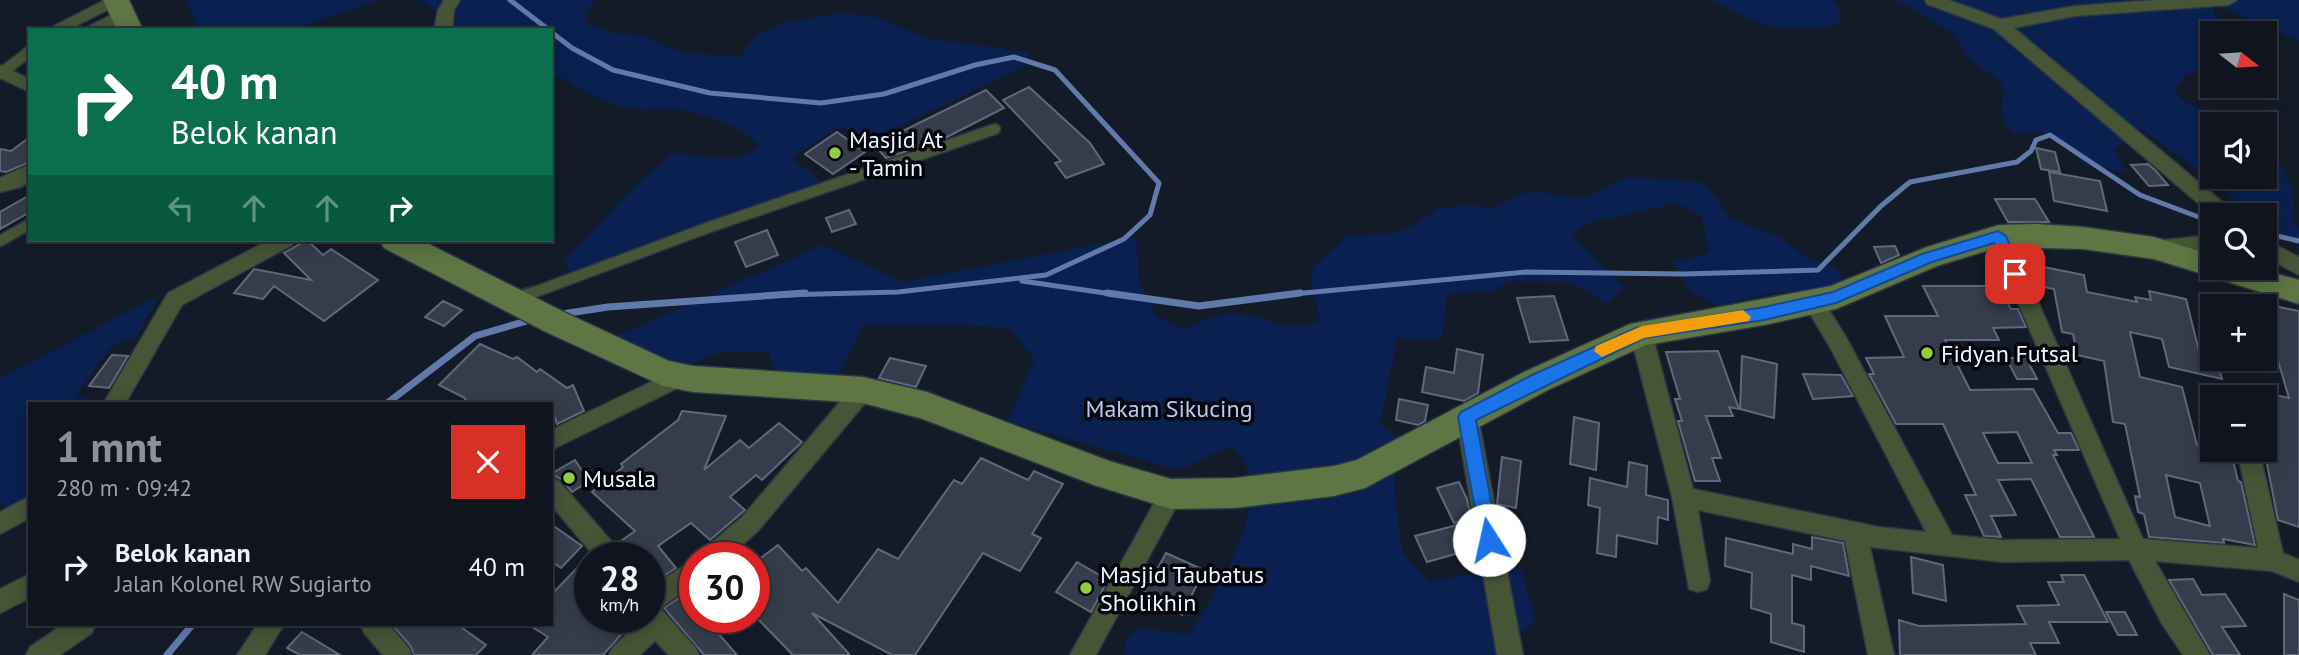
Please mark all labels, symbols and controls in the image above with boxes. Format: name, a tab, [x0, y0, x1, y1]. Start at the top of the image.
north arrow	[2200, 21, 2277, 98]
map controls	[2200, 21, 2277, 462]
text: 40 m	[171, 49, 278, 113]
icon: right	[56, 56, 147, 147]
text: Belok kanan	[171, 111, 337, 153]
button: sound	[2200, 112, 2277, 189]
place label: Masjid At - Tamin	[849, 124, 943, 183]
marker: Masjid At - Tamin	[827, 145, 843, 161]
icon: left	[162, 189, 200, 227]
icon: ahead	[235, 189, 273, 227]
icon: ahead	[308, 189, 346, 227]
icon: right	[381, 189, 419, 227]
button: search	[2200, 203, 2277, 280]
pin	[1985, 244, 2045, 304]
icon: arrive	[1996, 255, 2034, 293]
button: +	[2200, 294, 2277, 371]
place label: Fidyan Futsal	[1941, 338, 2078, 369]
marker: Fidyan Futsal	[1919, 345, 1935, 361]
button: −	[2200, 385, 2277, 462]
park label: Makam Sikucing	[1085, 393, 1253, 424]
text: 1 mnt	[56, 419, 162, 474]
button: close	[451, 425, 525, 499]
place label: Musala	[583, 463, 656, 494]
marker: Musala	[561, 470, 577, 486]
text: 280 m · 09:42	[56, 473, 192, 502]
position arrow	[1452, 503, 1526, 577]
text: Belok kanan	[115, 536, 251, 569]
speed limit sign: 30	[679, 542, 770, 633]
icon: right	[56, 548, 94, 586]
text: 40 m	[469, 550, 525, 583]
text: 28	[600, 555, 639, 601]
place label: Masjid Taubatus Sholikhin	[1100, 559, 1264, 618]
text: Jalan Kolonel RW Sugiarto	[115, 569, 372, 598]
marker: Masjid Taubatus Sholikhin	[1078, 580, 1094, 596]
text: km/h	[600, 593, 639, 616]

